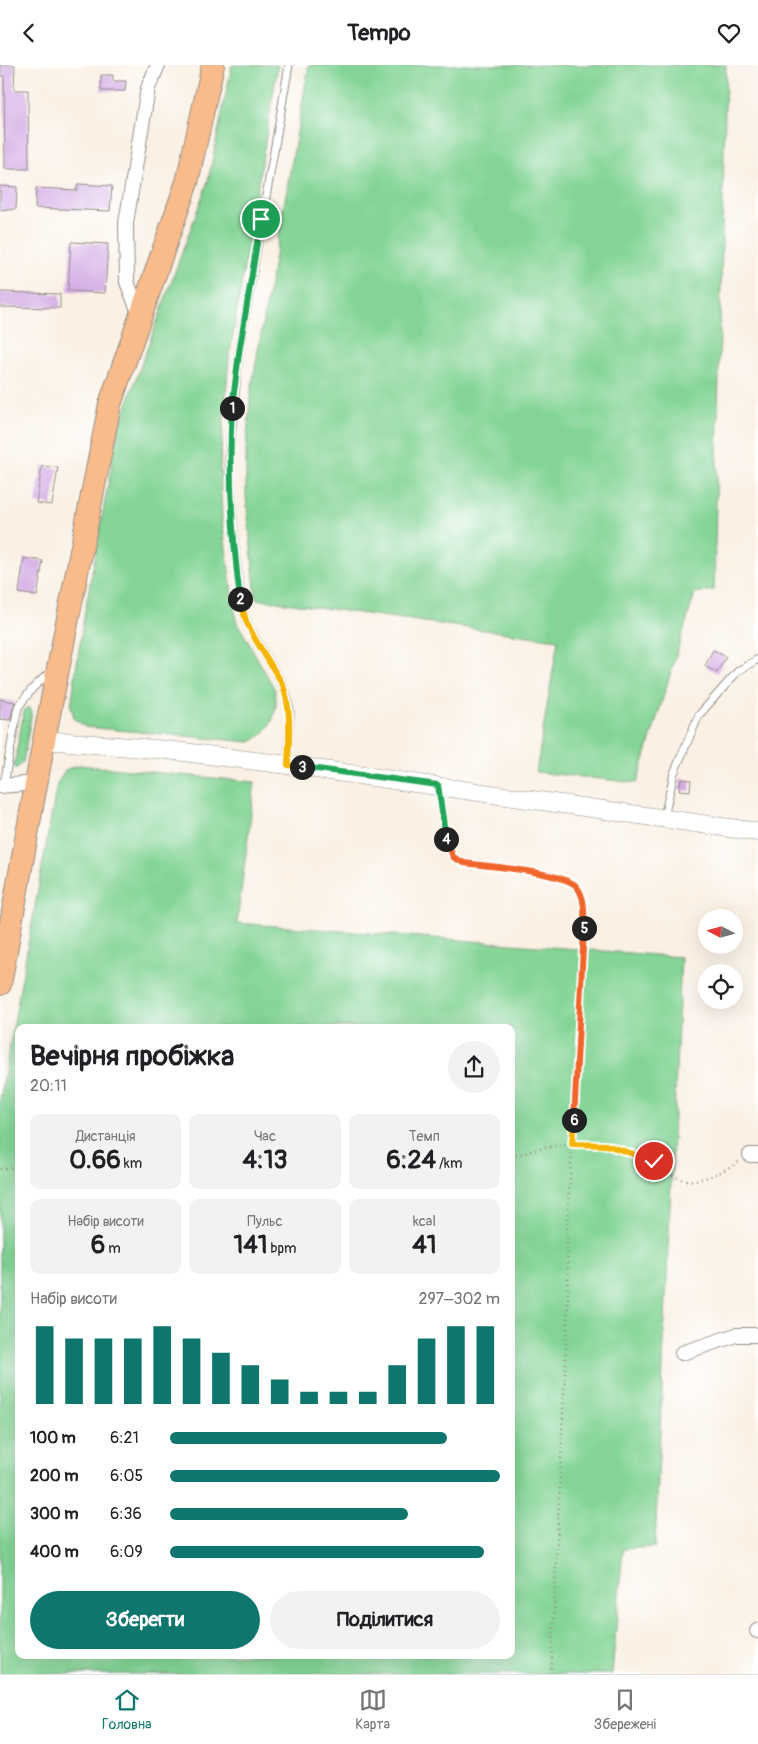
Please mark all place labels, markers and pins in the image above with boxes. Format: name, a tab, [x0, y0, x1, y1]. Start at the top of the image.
pin	[240, 198, 282, 240]
pin: 1	[220, 395, 244, 421]
pin: 2	[228, 587, 252, 611]
pin: 3	[290, 755, 314, 779]
pin: 4	[434, 827, 458, 851]
pin: 5	[572, 915, 596, 941]
pin: 6	[562, 1107, 586, 1133]
pin	[633, 1140, 675, 1182]

